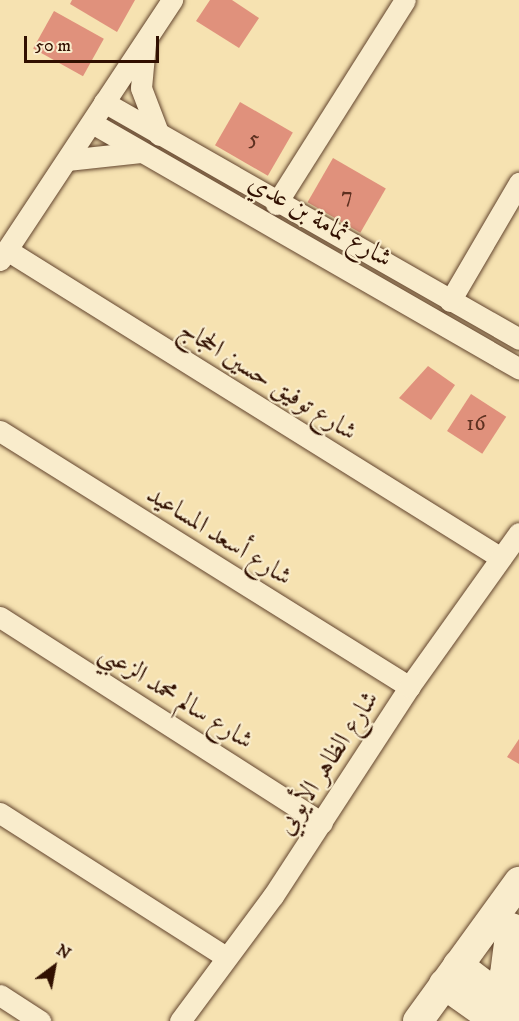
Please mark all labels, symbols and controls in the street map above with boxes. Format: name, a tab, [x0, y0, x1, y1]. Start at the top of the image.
scale bar	[27, 24, 162, 62]
text: 50 m	[35, 35, 71, 57]
house number: 5	[249, 126, 259, 152]
street label: شارع ثمامة بن عدي	[243, 167, 397, 275]
house number: 7	[341, 183, 353, 209]
street label: شارع توفيق حسين الحجاج	[174, 314, 362, 448]
house number: 16	[466, 411, 486, 437]
street label: شارع أسعد المساعيد	[141, 479, 297, 593]
street label: شارع سالم محمد الزعبي	[93, 637, 259, 757]
street label: شارع الظاهر الأيوبي	[270, 685, 386, 841]
north arrow	[24, 937, 84, 997]
text: N	[53, 940, 74, 964]

